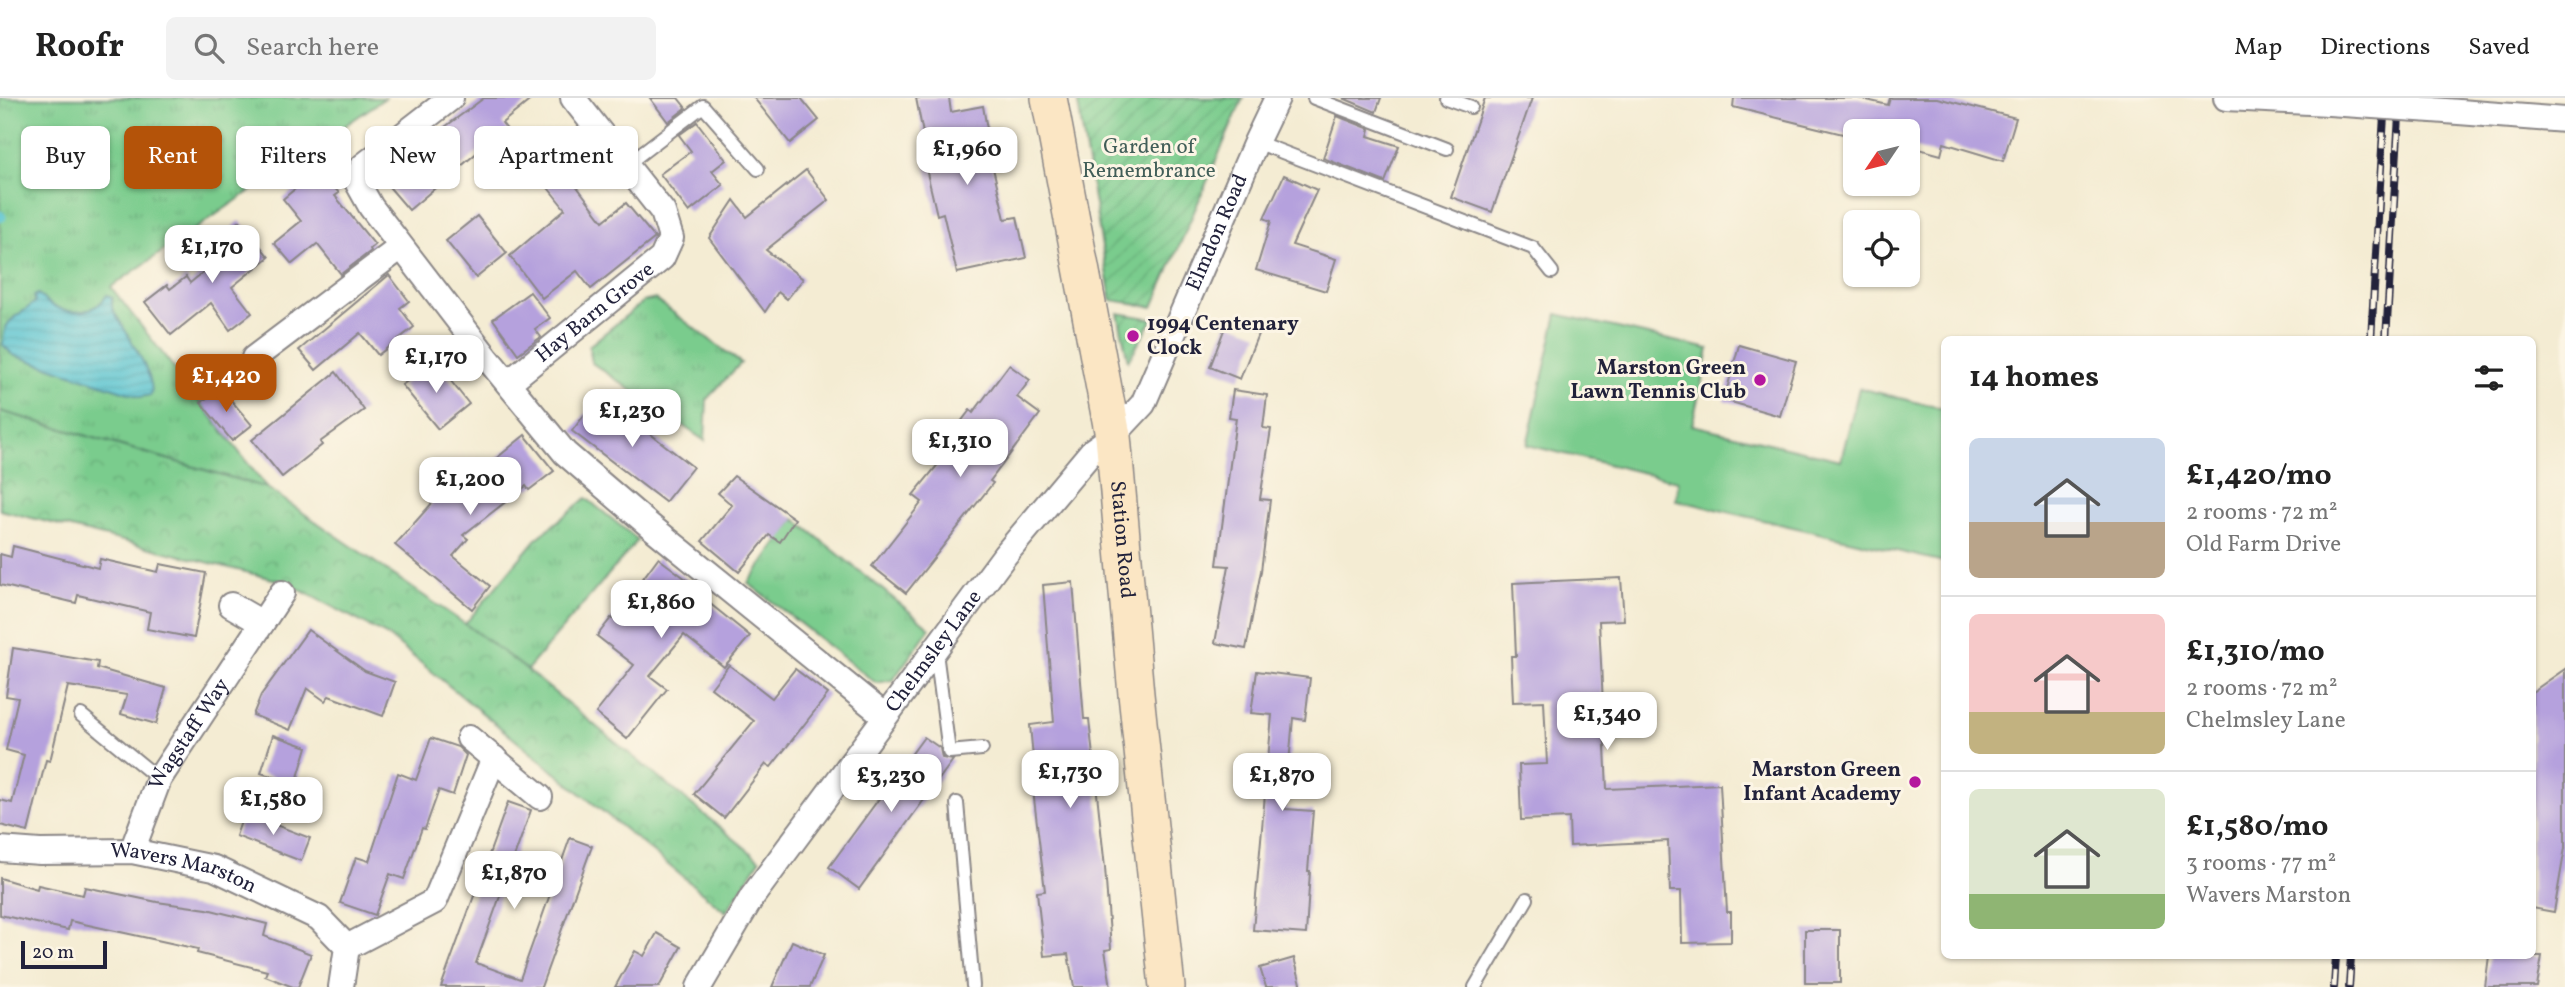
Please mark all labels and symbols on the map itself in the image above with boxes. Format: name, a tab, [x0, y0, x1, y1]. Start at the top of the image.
north arrow	[1843, 119, 1920, 196]
pin: £1,960	[910, 127, 1024, 187]
park label: Garden of Remembrance	[1082, 133, 1216, 186]
street label: Elmdon Road	[1179, 169, 1255, 295]
pin: £1,170	[155, 226, 269, 285]
street label: Hay Barn Grove	[529, 255, 661, 370]
place label: 1994 Centenary Clock	[1147, 310, 1299, 363]
marker: 1994 Centenary Clock	[1125, 328, 1141, 344]
pin: £1,170	[379, 336, 493, 395]
pin: £1,420	[169, 354, 283, 414]
place label: Marston Green Lawn Tennis Club	[1571, 354, 1746, 407]
marker: Marston Green Lawn Tennis Club	[1752, 372, 1768, 388]
pin: £1,230	[575, 390, 689, 449]
pin: £1,310	[903, 420, 1017, 479]
pin: £1,200	[413, 458, 527, 517]
street label: Station Road	[1103, 479, 1142, 600]
pin: £1,860	[604, 580, 718, 640]
street label: Chelmsley Lane	[879, 584, 989, 719]
street label: Wagstaff Way	[142, 672, 237, 793]
pin: £1,340	[1550, 692, 1664, 752]
pin: £1,730	[1013, 750, 1127, 810]
pin: £3,230	[834, 754, 948, 814]
pin: £1,870	[1225, 754, 1339, 813]
place label: Marston Green Infant Academy	[1743, 756, 1901, 809]
marker: Marston Green Infant Academy	[1907, 774, 1923, 790]
pin: £1,580	[216, 778, 330, 837]
street label: Wavers Marston	[110, 836, 261, 901]
pin: £1,870	[457, 852, 571, 911]
scale bar	[21, 938, 107, 970]

